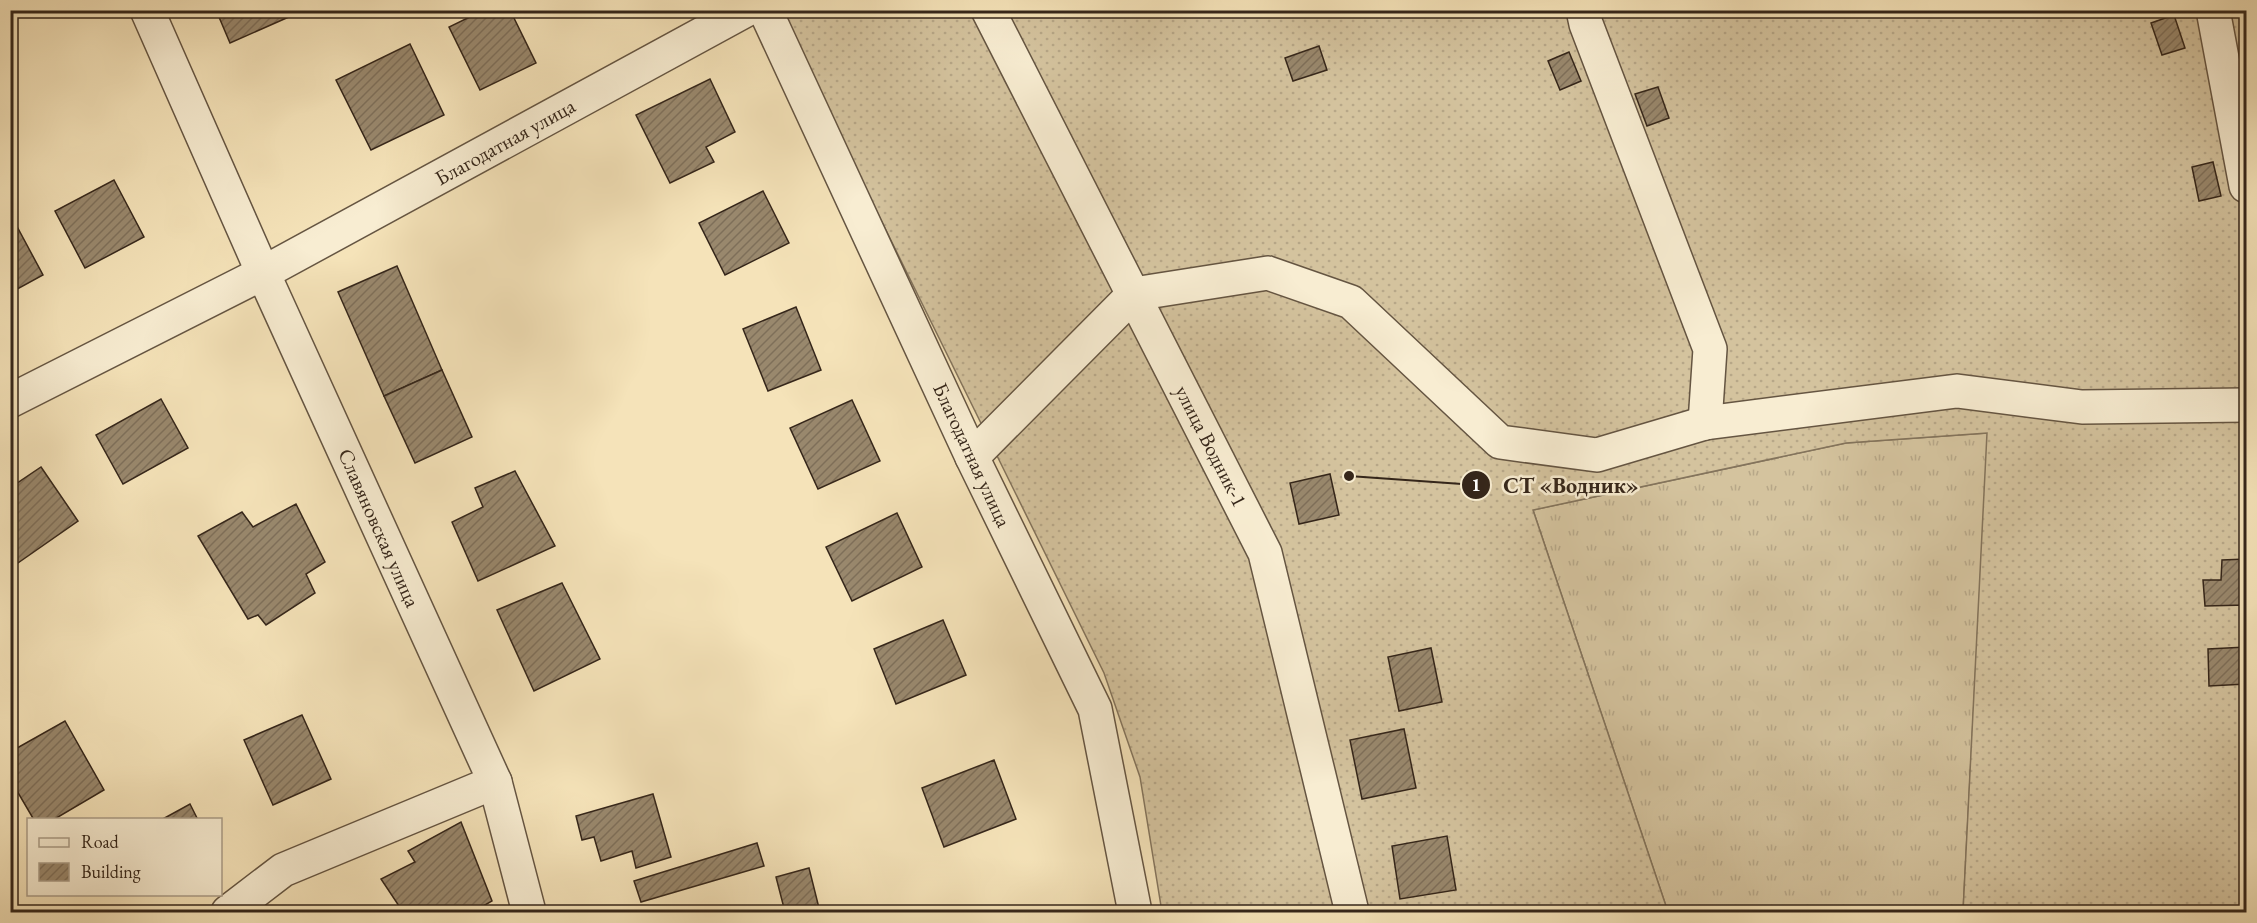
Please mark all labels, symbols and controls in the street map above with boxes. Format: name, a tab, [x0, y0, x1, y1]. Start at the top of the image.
street label: Благодатная улица	[430, 91, 580, 191]
street label: Благодатная улица	[927, 378, 1018, 532]
street label: улица Водник-1	[1169, 380, 1254, 511]
street label: Славяновская улица	[332, 444, 427, 612]
callout: СТ «Водник»	[1461, 465, 1650, 505]
text: СТ «Водник»	[1503, 471, 1639, 500]
text: 1	[1471, 473, 1481, 496]
legend	[27, 818, 222, 896]
text: Road	[81, 830, 120, 853]
text: Building	[81, 860, 141, 883]

